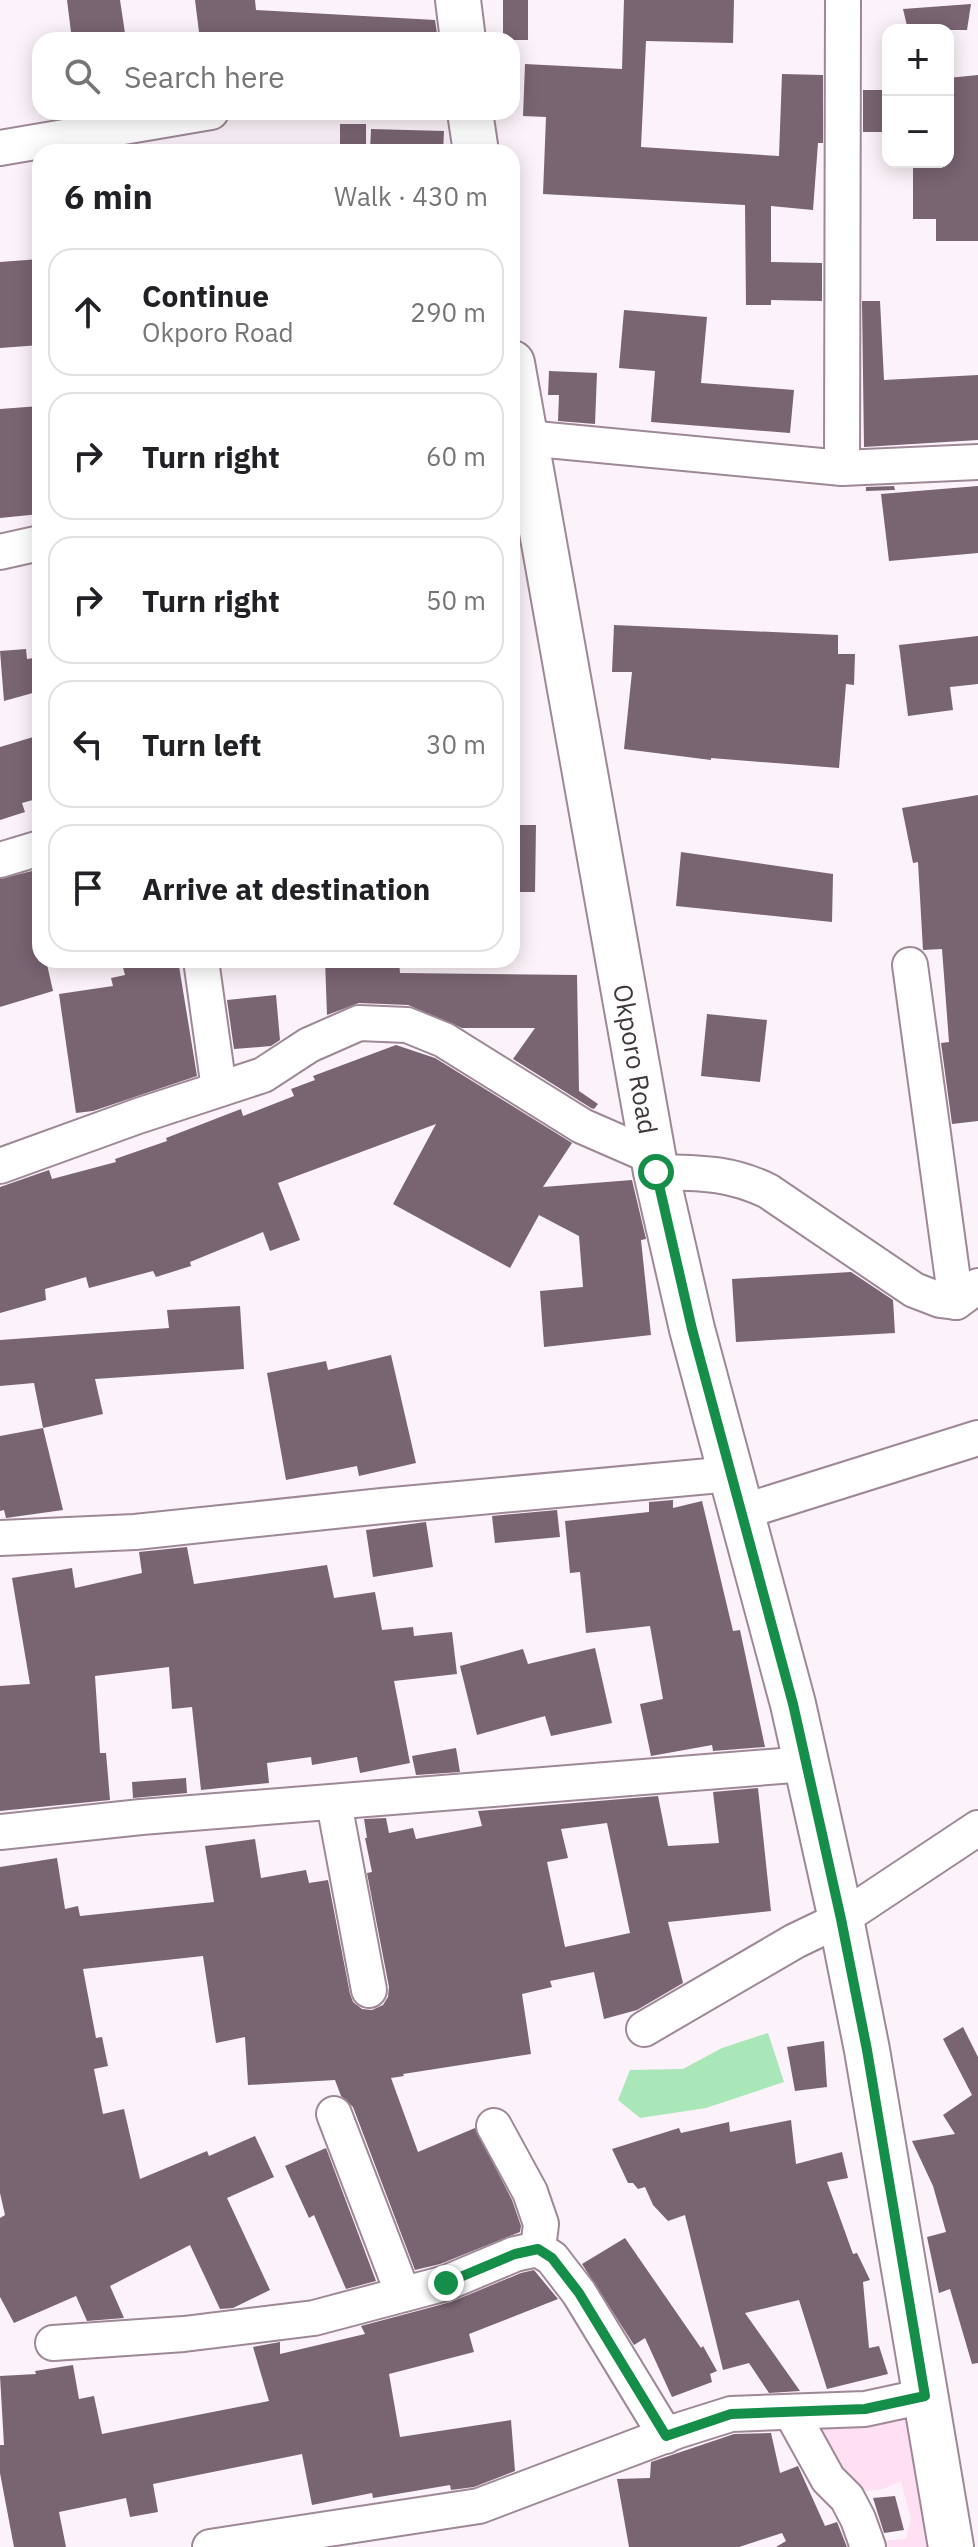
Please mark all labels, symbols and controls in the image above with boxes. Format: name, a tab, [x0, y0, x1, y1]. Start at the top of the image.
map controls	[882, 24, 954, 168]
button: +	[882, 24, 954, 96]
search box	[32, 32, 520, 120]
icon: search	[60, 54, 104, 98]
text: Search here	[124, 57, 285, 96]
button: −	[882, 96, 954, 168]
text: 6 min	[64, 174, 153, 218]
text: Walk · 430 m	[334, 179, 488, 213]
text: Continue	[142, 276, 269, 315]
icon: ahead	[66, 290, 110, 334]
text: 290 m	[410, 295, 486, 329]
text: Okporo Road	[142, 315, 294, 349]
icon: right	[66, 434, 110, 478]
text: Turn right	[142, 437, 280, 476]
text: 60 m	[426, 439, 486, 473]
icon: right	[66, 578, 110, 622]
text: Turn right	[142, 581, 280, 620]
text: 50 m	[426, 583, 486, 617]
icon: left	[66, 722, 110, 766]
text: Turn left	[142, 725, 261, 764]
text: 30 m	[426, 727, 486, 761]
icon: arrive	[66, 866, 110, 910]
text: Arrive at destination	[142, 869, 430, 908]
street label: Okporo Road	[606, 981, 666, 1137]
route start	[638, 1154, 674, 1190]
route end	[428, 2265, 464, 2301]

